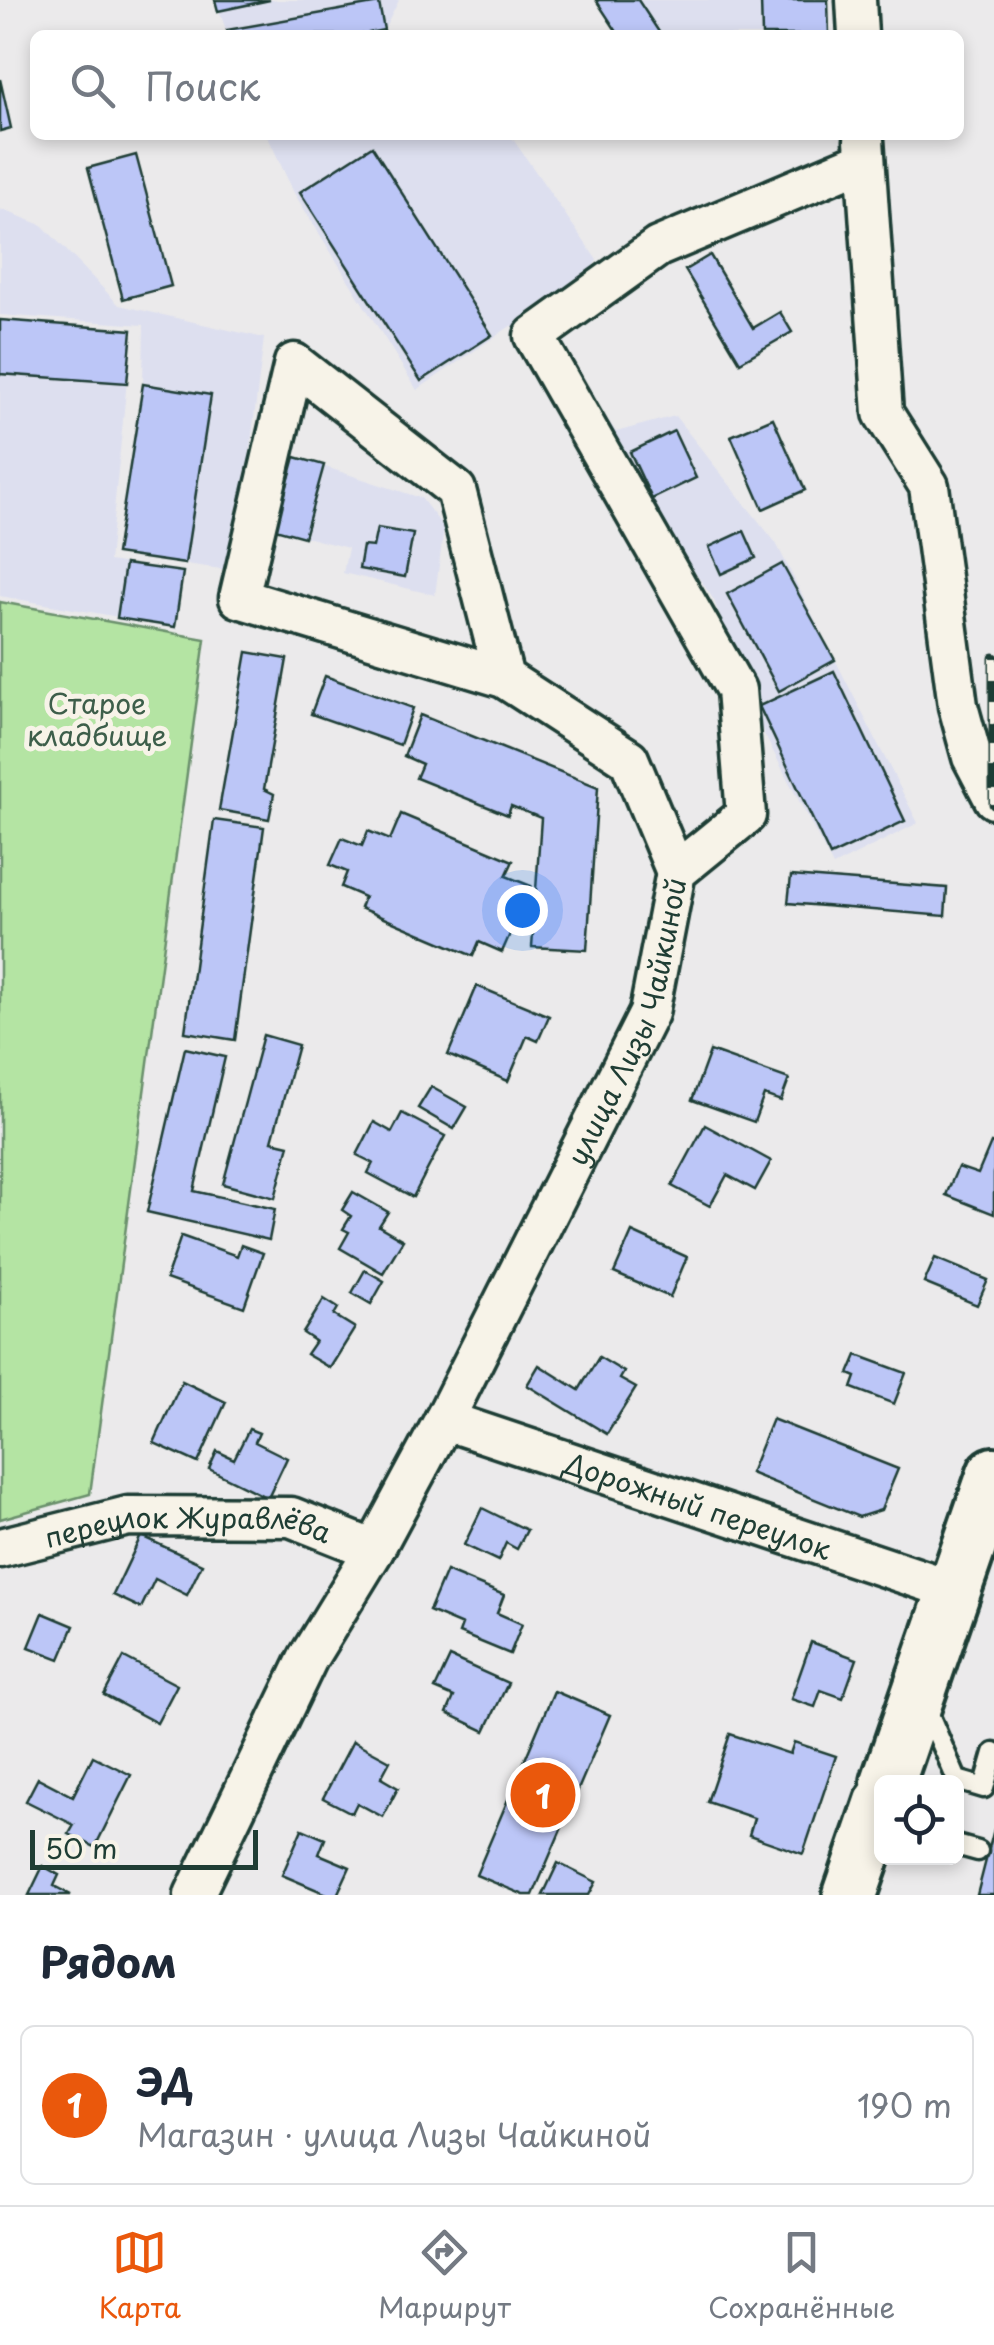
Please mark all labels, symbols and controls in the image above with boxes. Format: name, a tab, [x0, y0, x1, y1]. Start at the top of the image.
search box	[30, 30, 964, 140]
text: Поиск	[145, 57, 260, 114]
icon: search	[65, 58, 120, 113]
park label: Старое кладбище	[27, 681, 167, 756]
street label: улица Лизы Чайкиной	[554, 874, 696, 1172]
your location	[497, 885, 548, 936]
street label: Дорожный переулок	[558, 1440, 838, 1570]
street label: переулок Журавлёва	[40, 1494, 339, 1558]
pin: 1	[510, 1758, 576, 1832]
map controls	[874, 1775, 964, 1865]
button: locate	[874, 1775, 964, 1865]
scale bar	[30, 1825, 258, 1870]
text: 50 m	[45, 1826, 118, 1869]
text: Рядом	[40, 1929, 177, 1992]
text: ЭД	[137, 2053, 193, 2110]
text: 1	[67, 2081, 82, 2129]
text: 190 m	[857, 2081, 952, 2129]
text: Магазин · улица Лизы Чайкиной	[137, 2110, 651, 2158]
tab: Карта	[99, 2225, 181, 2328]
tab: Маршрут	[378, 2225, 511, 2328]
tab: Сохранённые	[708, 2225, 895, 2328]

